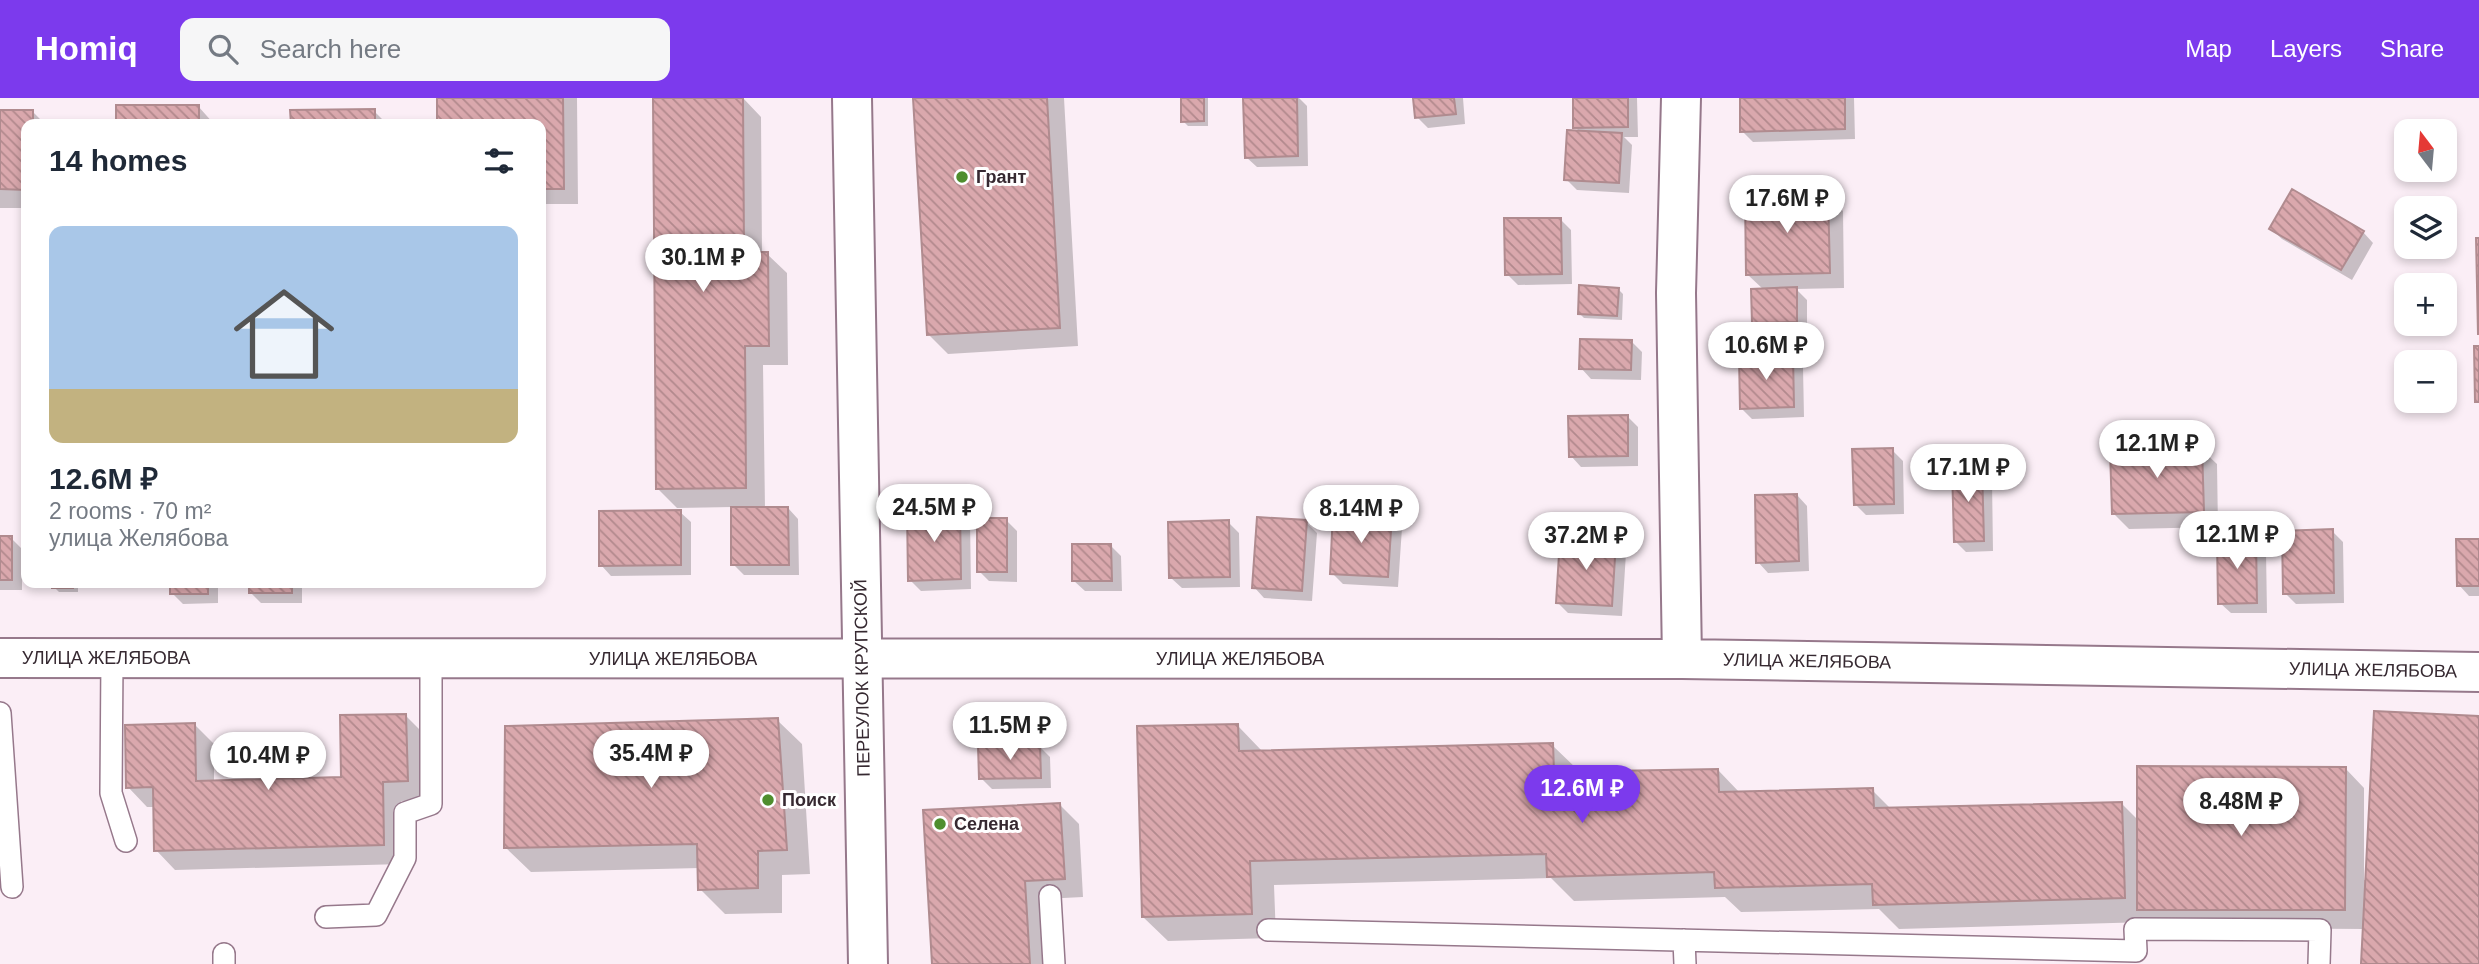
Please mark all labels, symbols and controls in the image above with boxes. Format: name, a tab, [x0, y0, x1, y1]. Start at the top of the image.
search box	[180, 18, 670, 81]
text: Homiq	[35, 30, 138, 67]
icon: search	[204, 30, 242, 68]
text: Search here	[260, 34, 401, 64]
text: Map	[2185, 35, 2232, 62]
text: Layers	[2270, 35, 2342, 62]
text: Share	[2380, 35, 2444, 62]
north arrow	[2394, 119, 2457, 182]
map controls	[2394, 119, 2457, 413]
icon: filters	[480, 142, 518, 180]
text: 14 homes	[49, 144, 187, 177]
place label: Грант	[976, 167, 1026, 187]
marker: Грант	[954, 169, 970, 185]
pin: 17.6M ₽	[1722, 176, 1852, 235]
text: 17.6M ₽	[1745, 185, 1829, 211]
button: layers	[2394, 196, 2457, 259]
pin: 30.1M ₽	[638, 234, 768, 294]
text: 30.1M ₽	[661, 244, 745, 270]
icon: home	[221, 271, 347, 397]
button: +	[2394, 273, 2457, 336]
pin: 10.6M ₽	[1701, 322, 1831, 382]
text: 10.6M ₽	[1724, 332, 1808, 358]
button: −	[2394, 350, 2457, 413]
pin: 12.1M ₽	[2092, 420, 2222, 480]
text: 12.1M ₽	[2115, 430, 2199, 456]
pin: 17.1M ₽	[1903, 444, 2033, 504]
text: 17.1M ₽	[1926, 454, 2010, 480]
text: 12.6M ₽	[49, 462, 158, 495]
pin: 24.5M ₽	[869, 484, 999, 544]
pin: 8.14M ₽	[1296, 486, 1426, 545]
text: 24.5M ₽	[892, 494, 976, 520]
text: 8.14M ₽	[1319, 495, 1403, 521]
text: 2 rooms · 70 m²	[49, 498, 211, 524]
pin: 37.2M ₽	[1521, 512, 1651, 572]
pin: 12.1M ₽	[2172, 512, 2302, 571]
text: 12.1M ₽	[2195, 521, 2279, 547]
text: 37.2M ₽	[1544, 522, 1628, 548]
text: улица Желябова	[49, 525, 228, 551]
street label: ПЕРЕУЛОК КРУПСКОЙ	[849, 579, 874, 777]
street label: УЛИЦА ЖЕЛЯБОВА	[22, 648, 190, 668]
street label: УЛИЦА ЖЕЛЯБОВА	[589, 649, 757, 669]
street label: УЛИЦА ЖЕЛЯБОВА	[1156, 649, 1324, 669]
street label: УЛИЦА ЖЕЛЯБОВА	[1723, 650, 1891, 672]
street label: УЛИЦА ЖЕЛЯБОВА	[2289, 659, 2457, 681]
pin: 11.5M ₽	[945, 702, 1075, 762]
text: 11.5M ₽	[969, 712, 1051, 738]
pin: 35.4M ₽	[586, 730, 716, 790]
pin: 10.4M ₽	[203, 732, 333, 792]
text: 35.4M ₽	[609, 740, 693, 766]
text: 10.4M ₽	[226, 742, 310, 768]
pin: 12.6M ₽	[1517, 766, 1647, 825]
text: 12.6M ₽	[1540, 775, 1624, 801]
pin: 8.48M ₽	[2176, 778, 2306, 838]
text: 8.48M ₽	[2199, 788, 2283, 814]
place label: Поиск	[782, 790, 837, 810]
marker: Поиск	[760, 792, 776, 808]
place label: Селена	[954, 814, 1020, 834]
marker: Селена	[932, 816, 948, 832]

